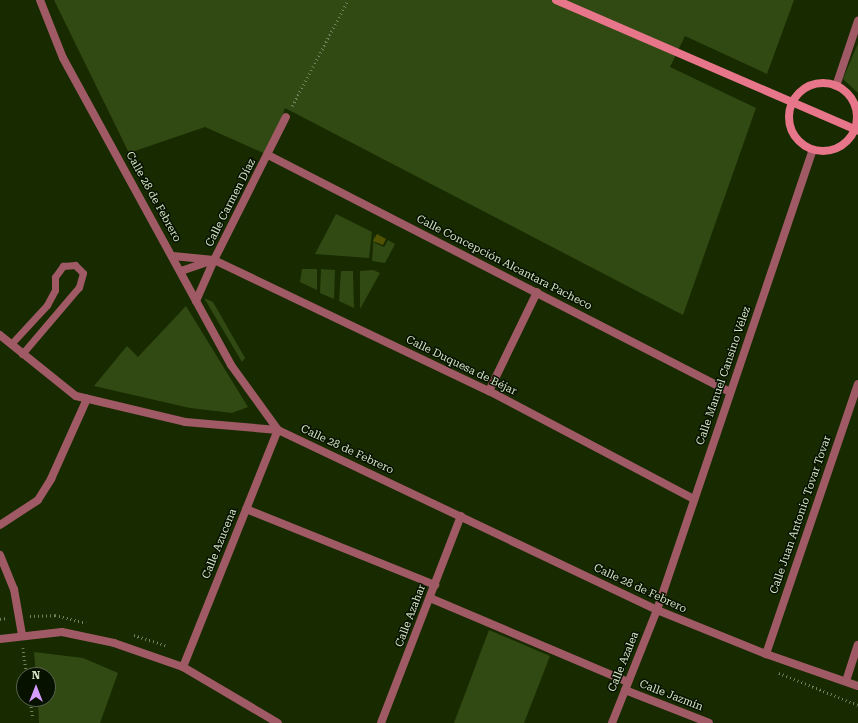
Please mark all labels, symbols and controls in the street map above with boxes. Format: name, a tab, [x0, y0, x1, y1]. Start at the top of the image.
street label: Calle 28 de Febrero	[123, 150, 183, 244]
street label: Calle Carmen Díaz	[203, 157, 259, 249]
street label: Calle Concepción Alcantara Pacheco	[414, 213, 594, 313]
street label: Calle Manuel Cansino Vélez	[694, 305, 754, 447]
street label: Calle Duquesa de Béjar	[403, 333, 519, 399]
street label: Calle 28 de Febrero	[298, 423, 396, 477]
street label: Calle Juan Antonio Tovar Tovar	[768, 434, 834, 596]
street label: Calle Azucena	[200, 507, 240, 581]
street label: Calle 28 de Febrero	[591, 562, 689, 616]
street label: Calle Azahar	[393, 583, 429, 649]
street label: Calle Azalea	[606, 630, 642, 694]
north arrow	[16, 667, 56, 707]
text: N	[32, 669, 40, 682]
street label: Calle Jazmín	[637, 678, 705, 714]

